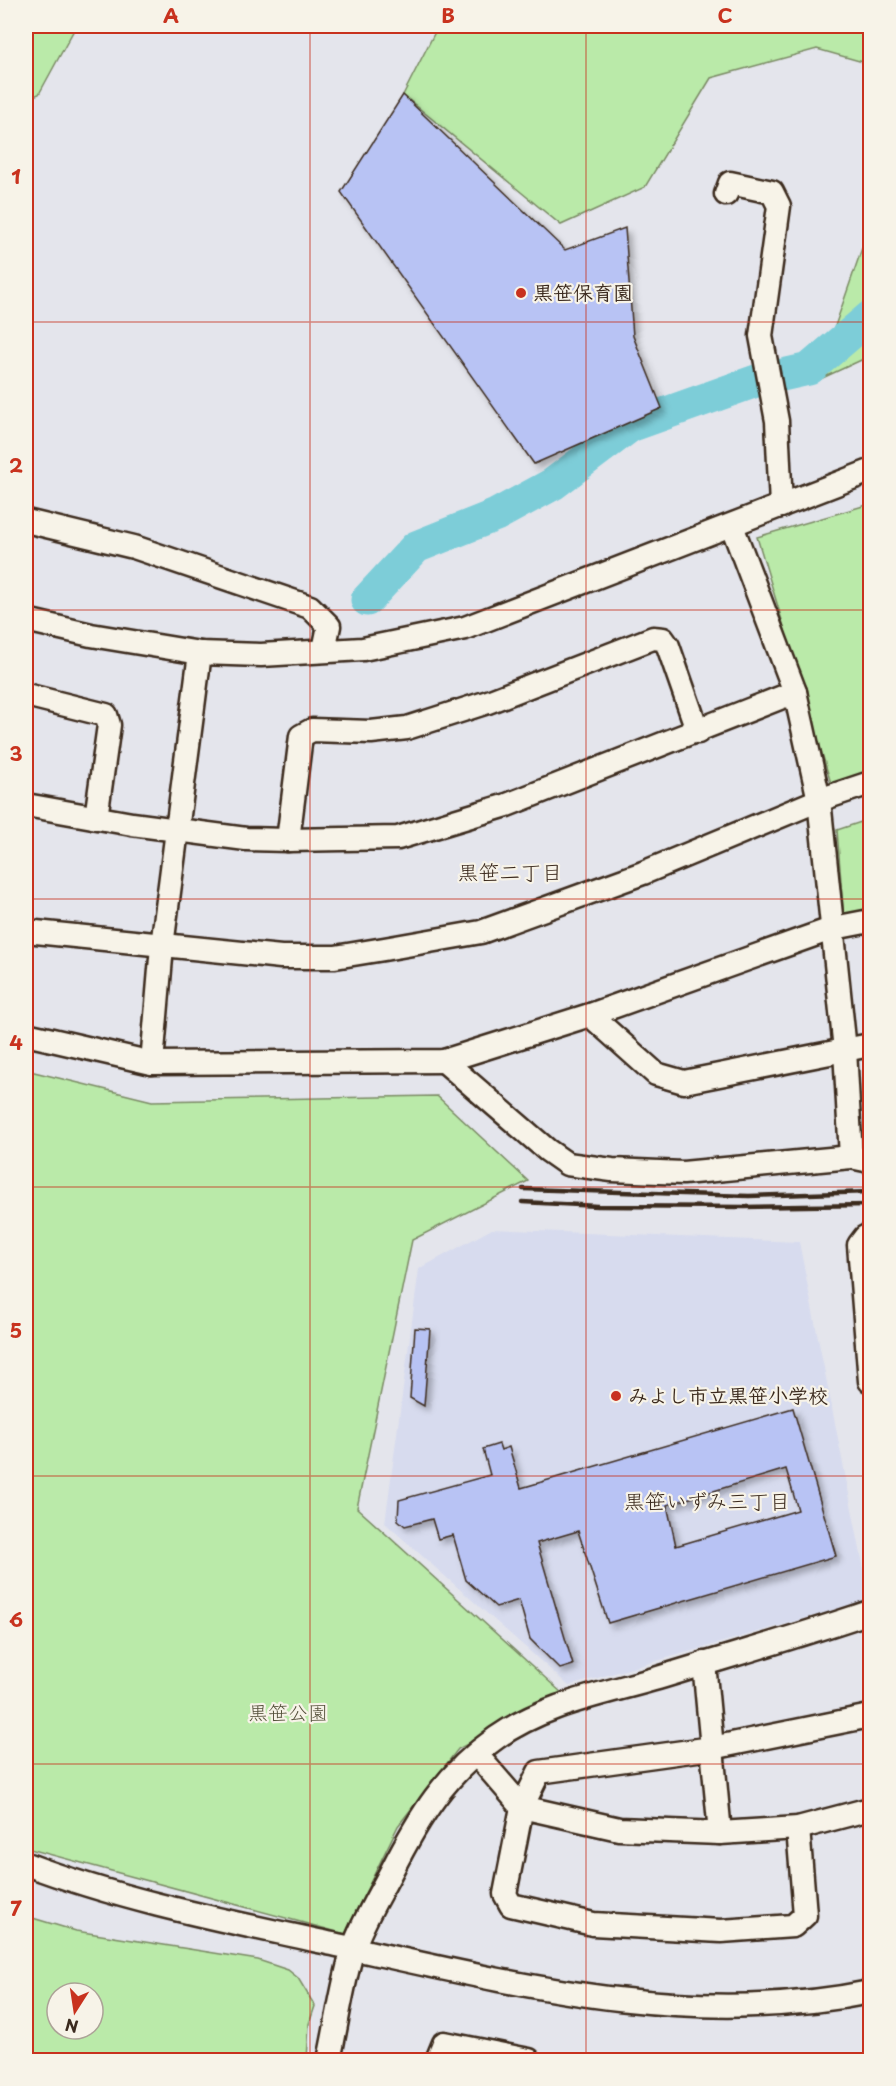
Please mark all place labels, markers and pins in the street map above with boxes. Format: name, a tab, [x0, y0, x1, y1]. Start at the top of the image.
place label: 黒笹保育園	[533, 277, 633, 307]
marker: 黒笹保育園	[514, 286, 528, 300]
place label: みよし市立黒笹小学校	[628, 1380, 828, 1410]
marker: みよし市立黒笹小学校	[609, 1389, 623, 1403]

